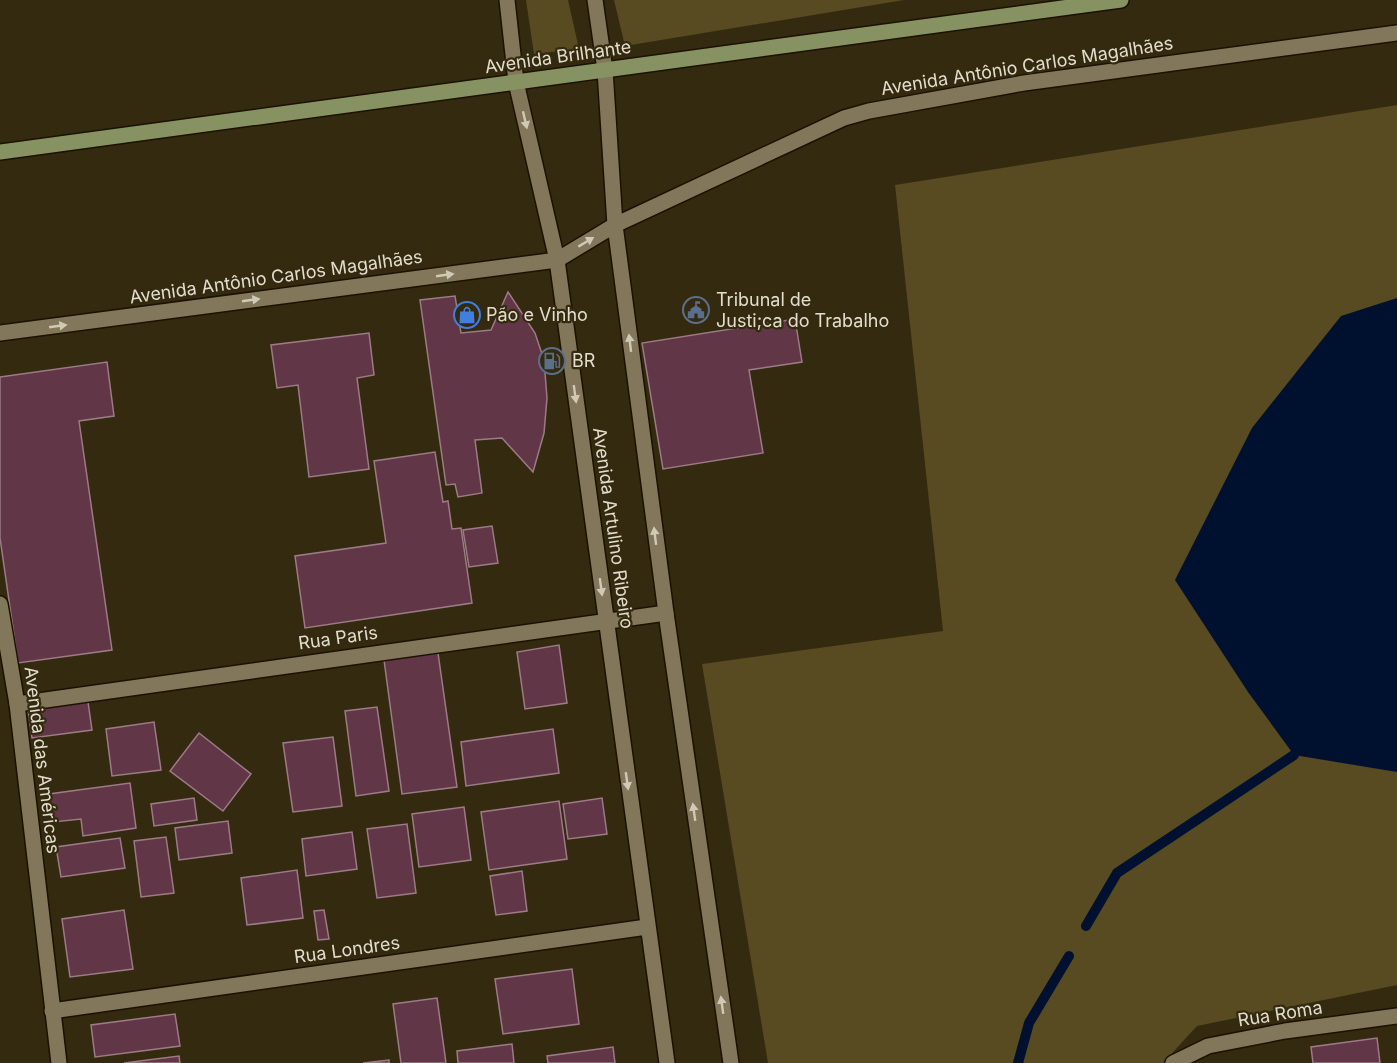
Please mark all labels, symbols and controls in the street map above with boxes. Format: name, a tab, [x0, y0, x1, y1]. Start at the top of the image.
street label: Avenida Antônio Carlos Magalhães	[879, 32, 1175, 99]
street label: Avenida Brilhante	[483, 36, 633, 77]
one-way arrow	[520, 111, 530, 129]
one-way arrow	[578, 237, 594, 248]
street label: Avenida Antônio Carlos Magalhães	[128, 246, 424, 307]
one-way arrow	[435, 270, 454, 279]
place label: Tribunal de Justi;ca do Trabalho	[716, 289, 889, 331]
one-way arrow	[242, 295, 261, 305]
public building icon: Tribunal de Justi;ca do Trabalho	[681, 295, 711, 325]
shop icon: Pão e Vinho	[452, 300, 482, 330]
place label: Pão e Vinho	[486, 304, 588, 325]
one-way arrow	[49, 321, 68, 330]
one-way arrow	[625, 333, 635, 352]
fuel station icon: BR	[537, 346, 567, 376]
place label: BR	[572, 350, 596, 371]
one-way arrow	[571, 385, 580, 404]
street label: Avenida Artulino Ribeiro	[589, 426, 638, 630]
one-way arrow	[651, 526, 660, 545]
one-way arrow	[597, 578, 606, 597]
street label: Rua Paris	[297, 622, 379, 653]
street label: Avenida das Américas	[21, 665, 64, 855]
one-way arrow	[623, 771, 632, 790]
one-way arrow	[690, 802, 699, 821]
street label: Rua Londres	[293, 932, 401, 967]
one-way arrow	[718, 995, 727, 1014]
street label: Rua Roma	[1236, 996, 1324, 1031]

